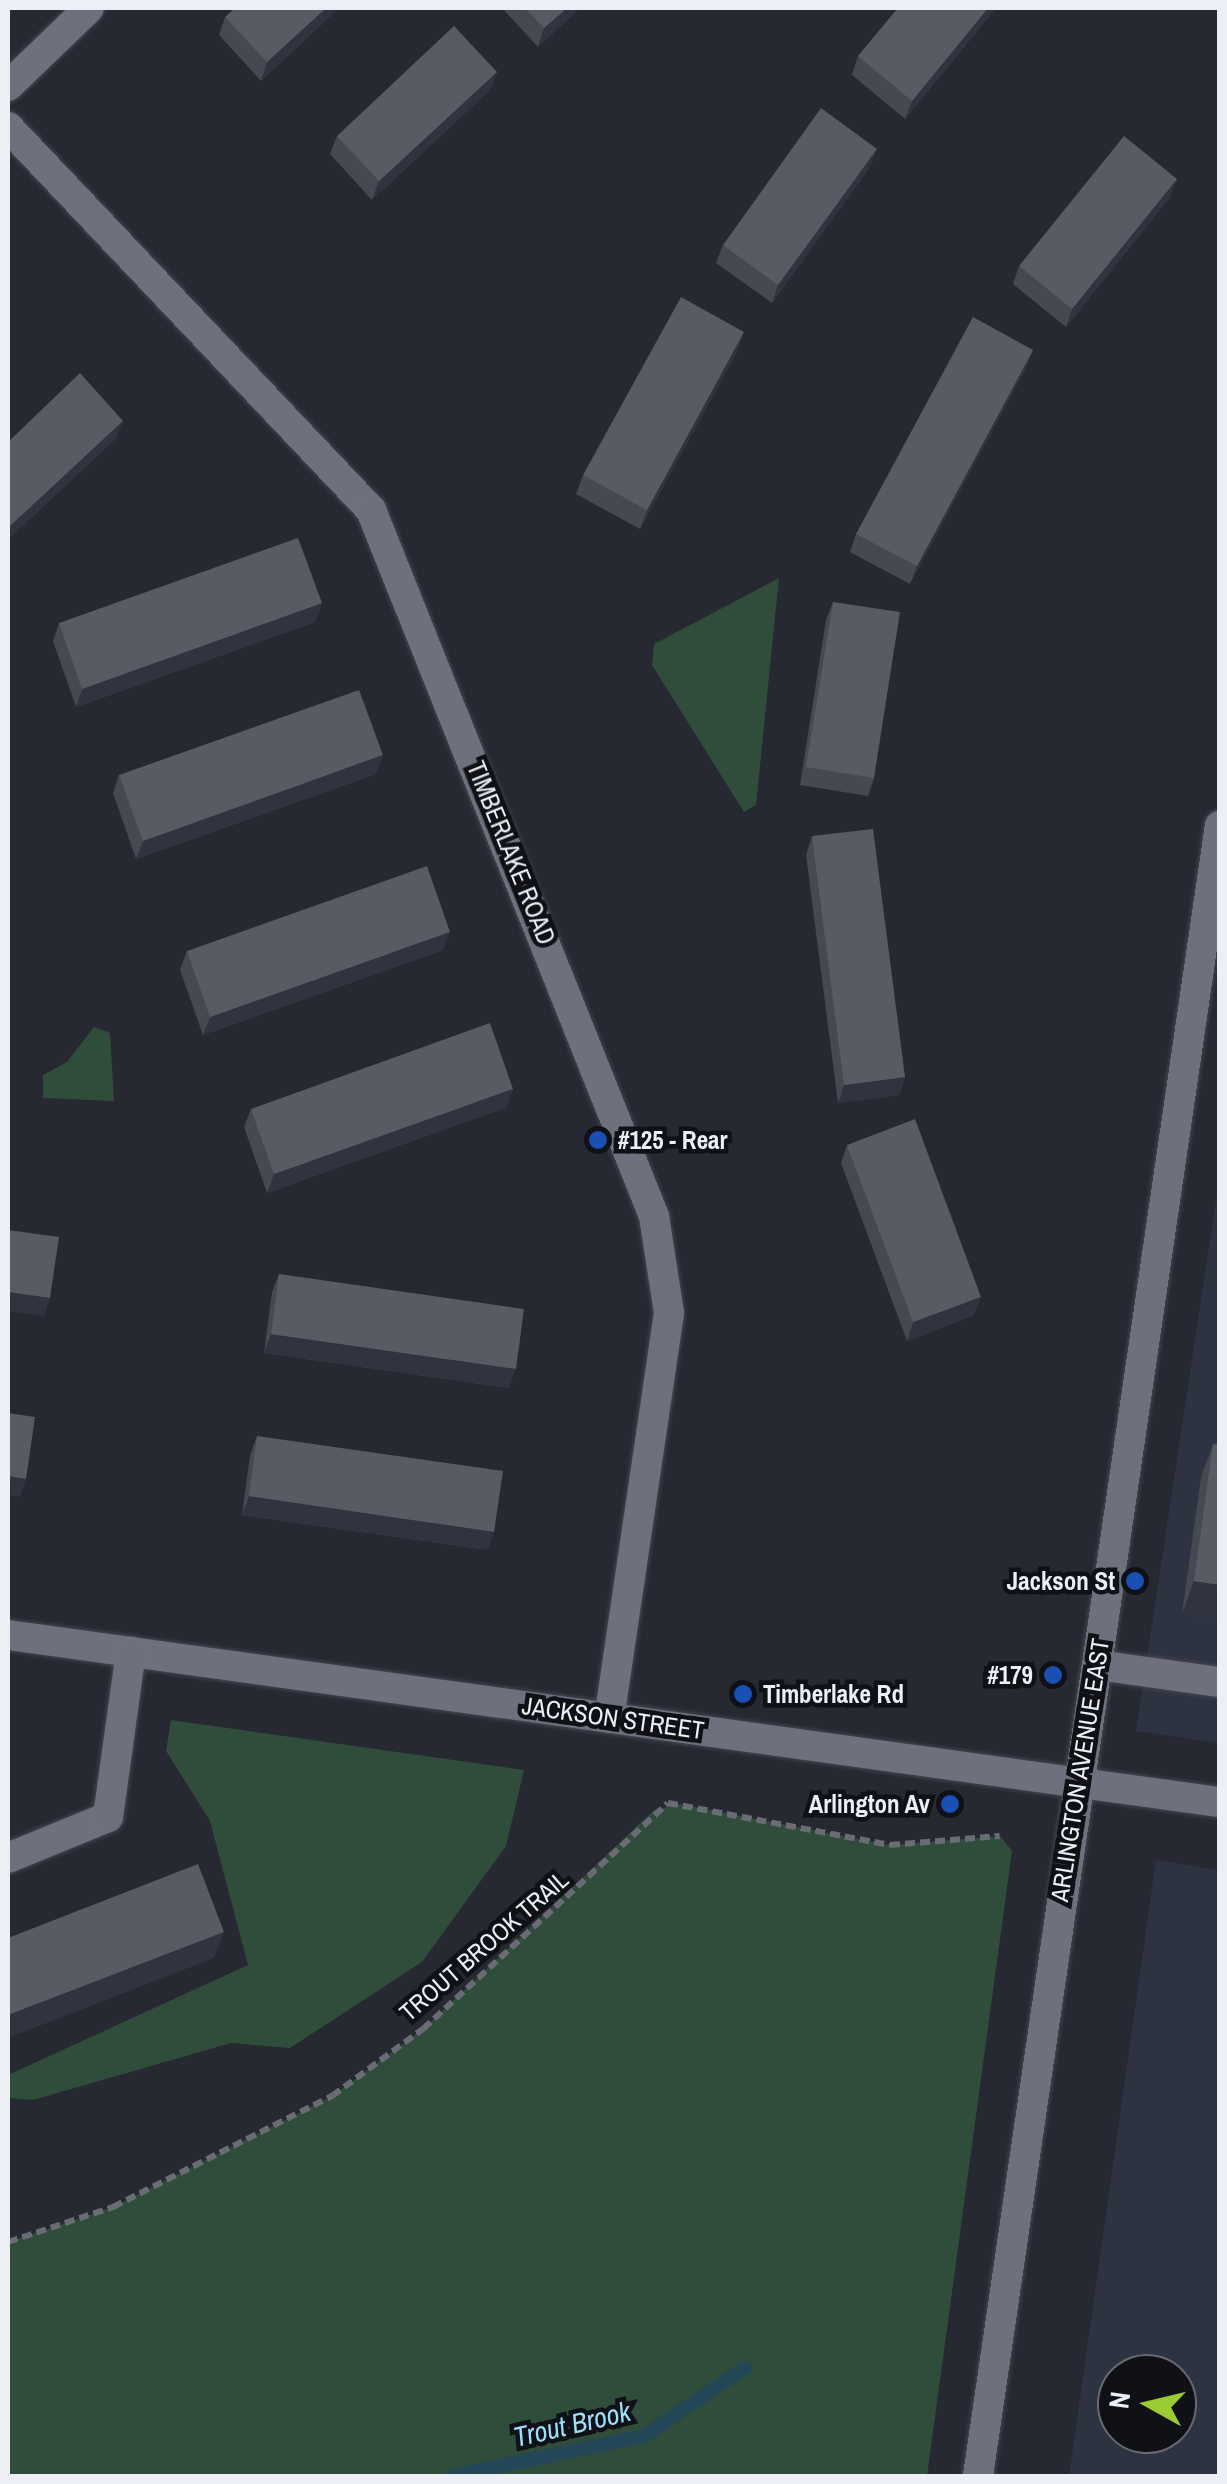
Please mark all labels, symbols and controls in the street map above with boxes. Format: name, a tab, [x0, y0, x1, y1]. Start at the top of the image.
street label: TIMBERLAKE ROAD	[461, 757, 561, 949]
place label: #125 - Rear	[618, 1125, 727, 1155]
marker: #125 - Rear	[587, 1129, 609, 1151]
place label: Jackson St	[1007, 1566, 1115, 1596]
marker: Jackson St	[1124, 1570, 1146, 1592]
street label: ARLINGTON AVENUE EAST	[1044, 1636, 1116, 1904]
place label: #179	[987, 1660, 1033, 1690]
marker: #179	[1042, 1664, 1064, 1686]
place label: Timberlake Rd	[763, 1679, 904, 1709]
marker: Timberlake Rd	[732, 1683, 754, 1705]
street label: JACKSON STREET	[520, 1690, 706, 1746]
place label: Arlington Av	[808, 1789, 930, 1819]
marker: Arlington Av	[939, 1793, 961, 1815]
street label: TROUT BROOK TRAIL	[393, 1864, 575, 2028]
north arrow	[1097, 2354, 1197, 2454]
text: N	[1099, 2389, 1139, 2411]
water label: Trout Brook	[510, 2394, 634, 2454]

